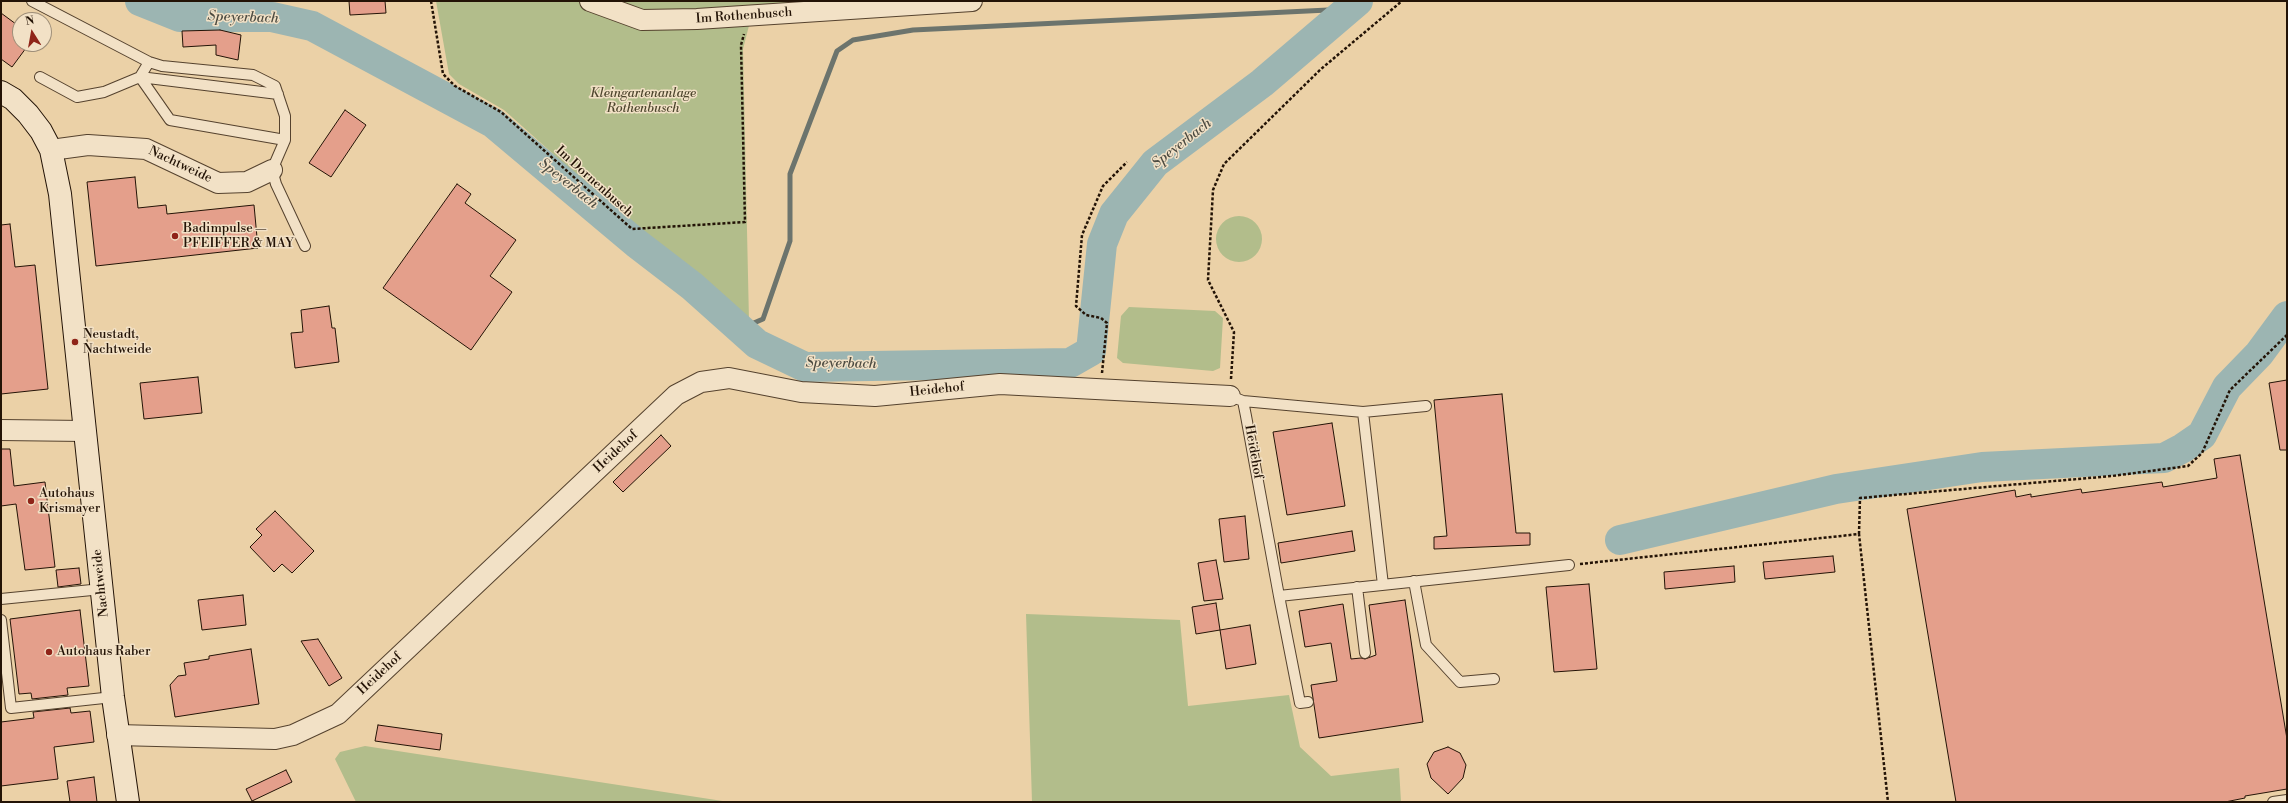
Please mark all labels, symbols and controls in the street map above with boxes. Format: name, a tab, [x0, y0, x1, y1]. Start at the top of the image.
street label: Im Rothenbusch	[695, 5, 793, 27]
water label: Speyerbach	[207, 8, 279, 28]
north arrow	[12, 12, 52, 52]
text: N	[24, 14, 36, 29]
park label: Kleingartenanlage Rothenbusch	[590, 86, 696, 117]
water label: Speyerbach	[1149, 115, 1215, 173]
street label: Nachtweide	[146, 143, 214, 187]
street label: Im Dornenbusch	[552, 143, 636, 221]
water label: Speyerbach	[535, 155, 601, 213]
place label: Badimpulse — PFEIFFER & MAY	[183, 221, 294, 252]
marker: Badimpulse — PFEIFFER & MAY	[170, 231, 180, 241]
place label: Neustadt, Nachtweide	[83, 327, 152, 358]
marker: Neustadt, Nachtweide	[70, 337, 80, 347]
water label: Speyerbach	[805, 355, 877, 373]
street label: Heidehof	[909, 379, 965, 401]
street label: Heidehof	[1241, 424, 1265, 480]
street label: Heidehof	[591, 428, 641, 476]
place label: Autohaus Krismayer	[39, 486, 100, 517]
marker: Autohaus Krismayer	[26, 496, 36, 506]
street label: Nachtweide	[90, 548, 112, 618]
place label: Autohaus Raber	[57, 644, 151, 660]
marker: Autohaus Raber	[44, 647, 54, 657]
street label: Heidehof	[355, 650, 405, 698]

